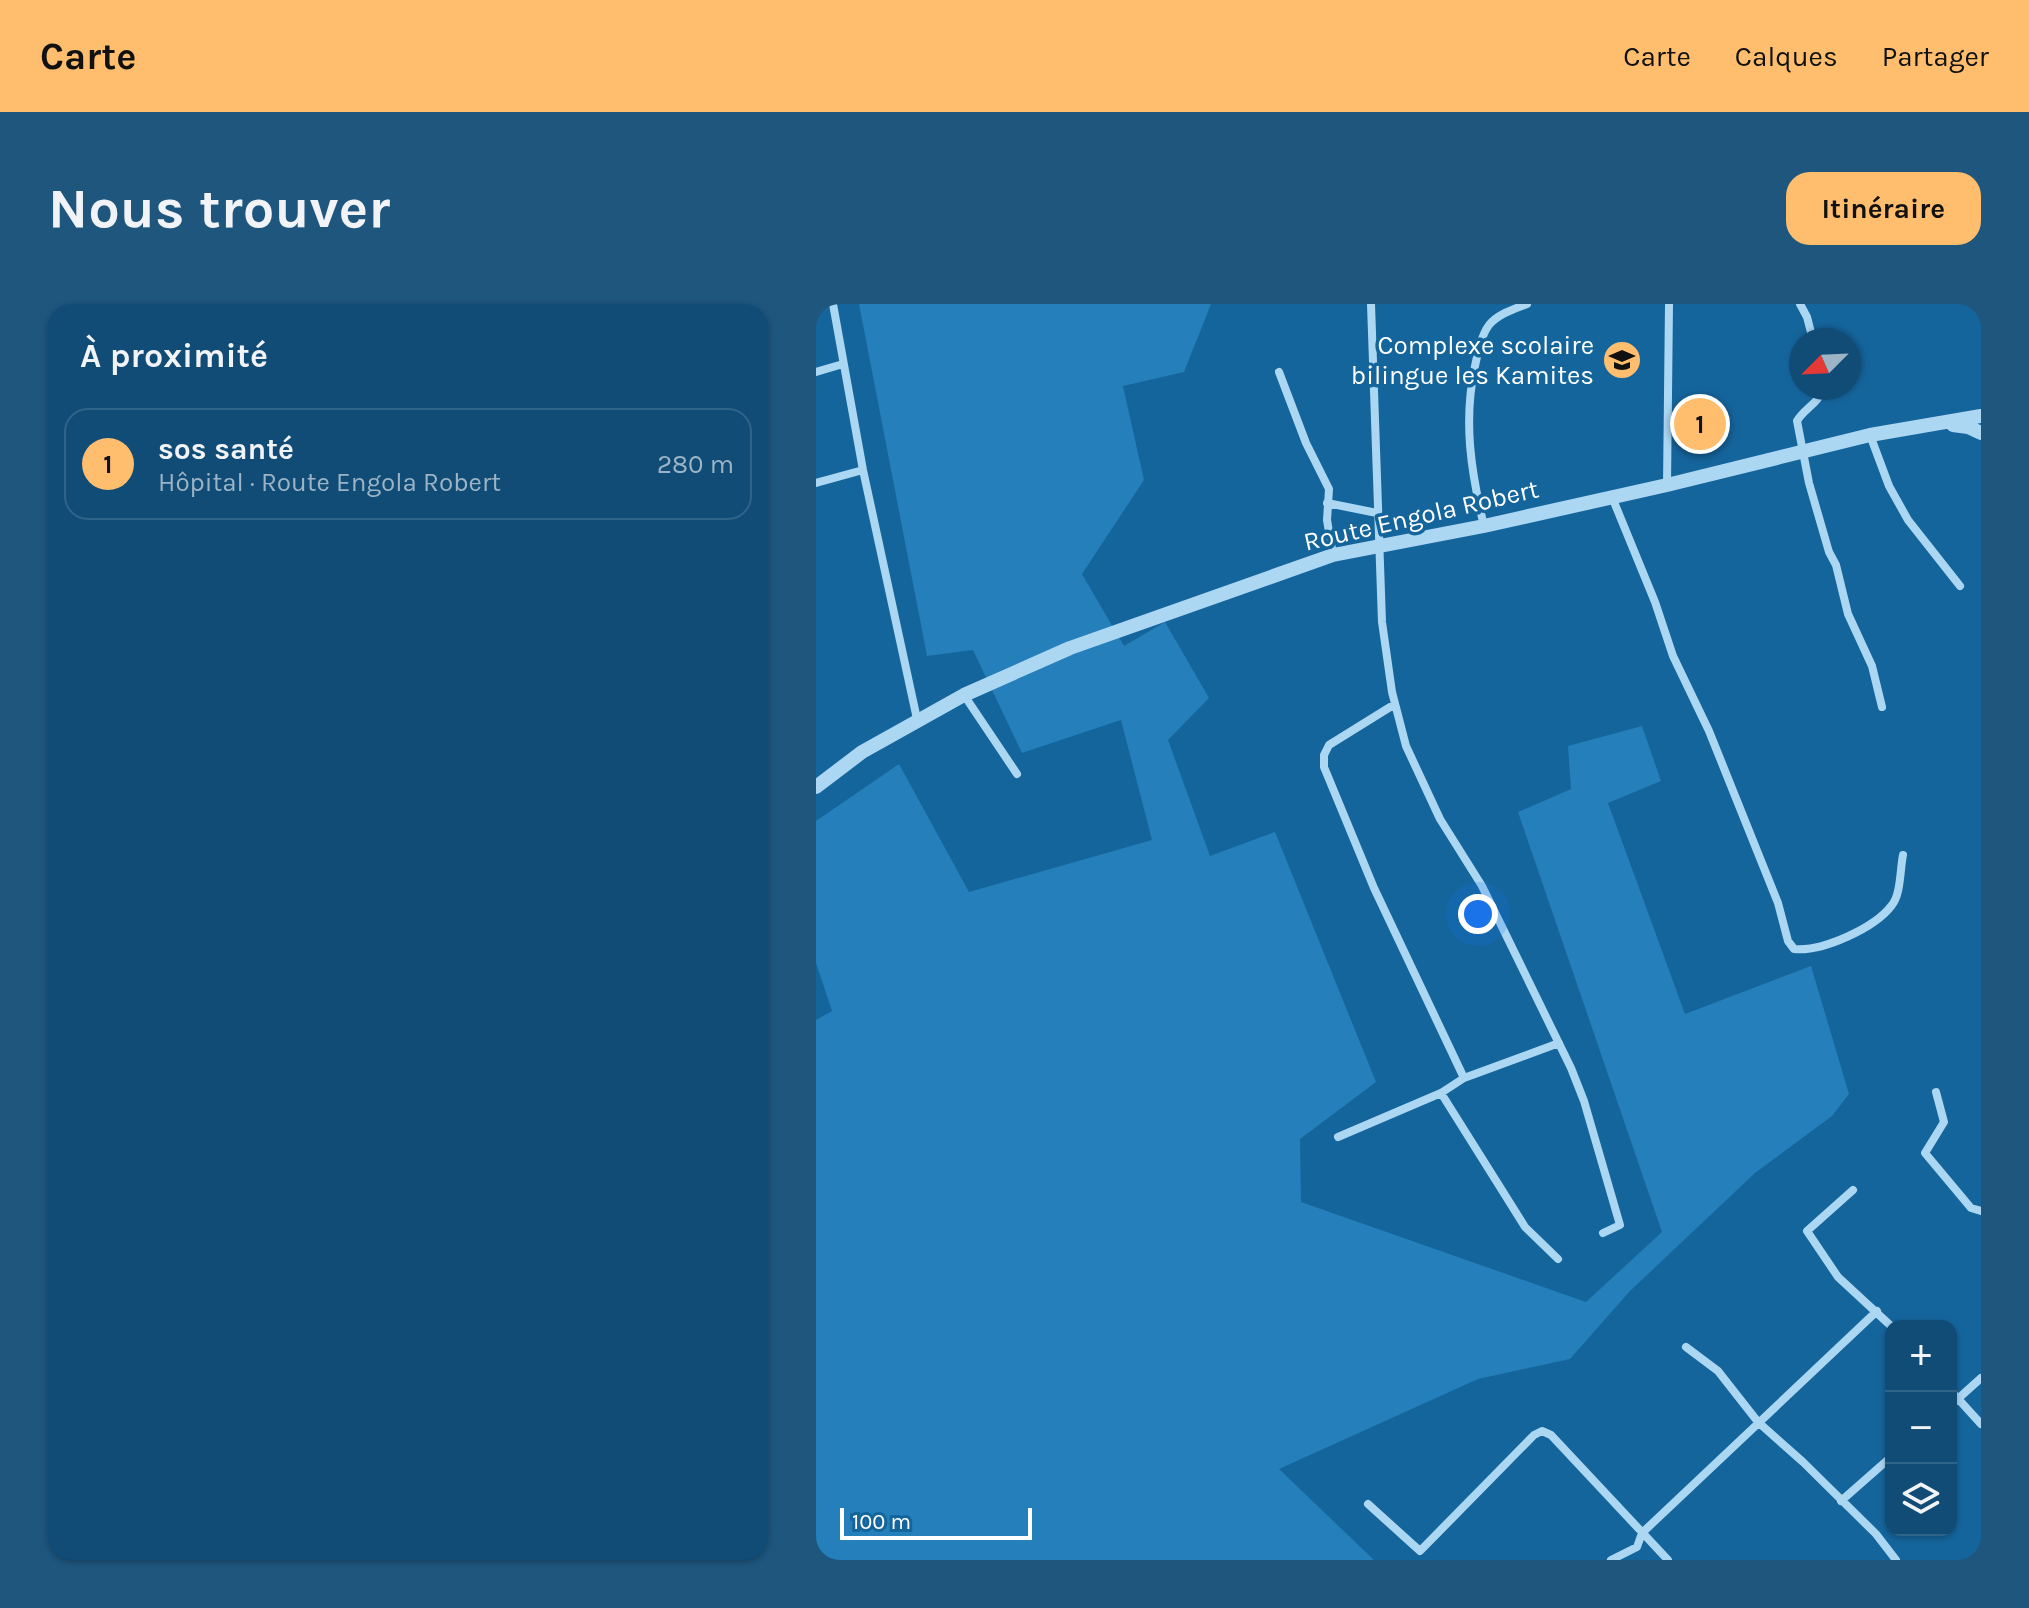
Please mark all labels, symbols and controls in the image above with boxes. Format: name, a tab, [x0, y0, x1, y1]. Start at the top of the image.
text: Carte	[40, 34, 136, 79]
text: Carte	[1623, 40, 1691, 73]
text: Calques	[1735, 40, 1838, 73]
text: Partager	[1882, 40, 1989, 73]
button: Itinéraire	[1786, 172, 1981, 245]
text: Nous trouver	[48, 176, 390, 241]
north arrow	[1789, 328, 1861, 400]
place label: Complexe scolaire bilingue les Kamites	[1351, 330, 1594, 391]
text: À proximité	[80, 336, 268, 376]
school or university icon: Complexe scolaire bilingue les Kamites	[1601, 339, 1643, 381]
pin: 1	[1674, 394, 1726, 454]
text: sos santé	[158, 431, 294, 467]
text: 1	[103, 449, 113, 480]
text: 280 m	[657, 449, 734, 480]
text: Hôpital · Route Engola Robert	[158, 467, 501, 498]
street label: Route Engola Robert	[1301, 473, 1542, 558]
your location	[1458, 894, 1498, 934]
map controls	[1885, 1320, 1957, 1536]
button: +	[1885, 1320, 1957, 1392]
button: −	[1885, 1392, 1957, 1464]
button: layers	[1885, 1464, 1957, 1536]
scale bar	[840, 1504, 1032, 1540]
text: 100 m	[852, 1509, 911, 1535]

